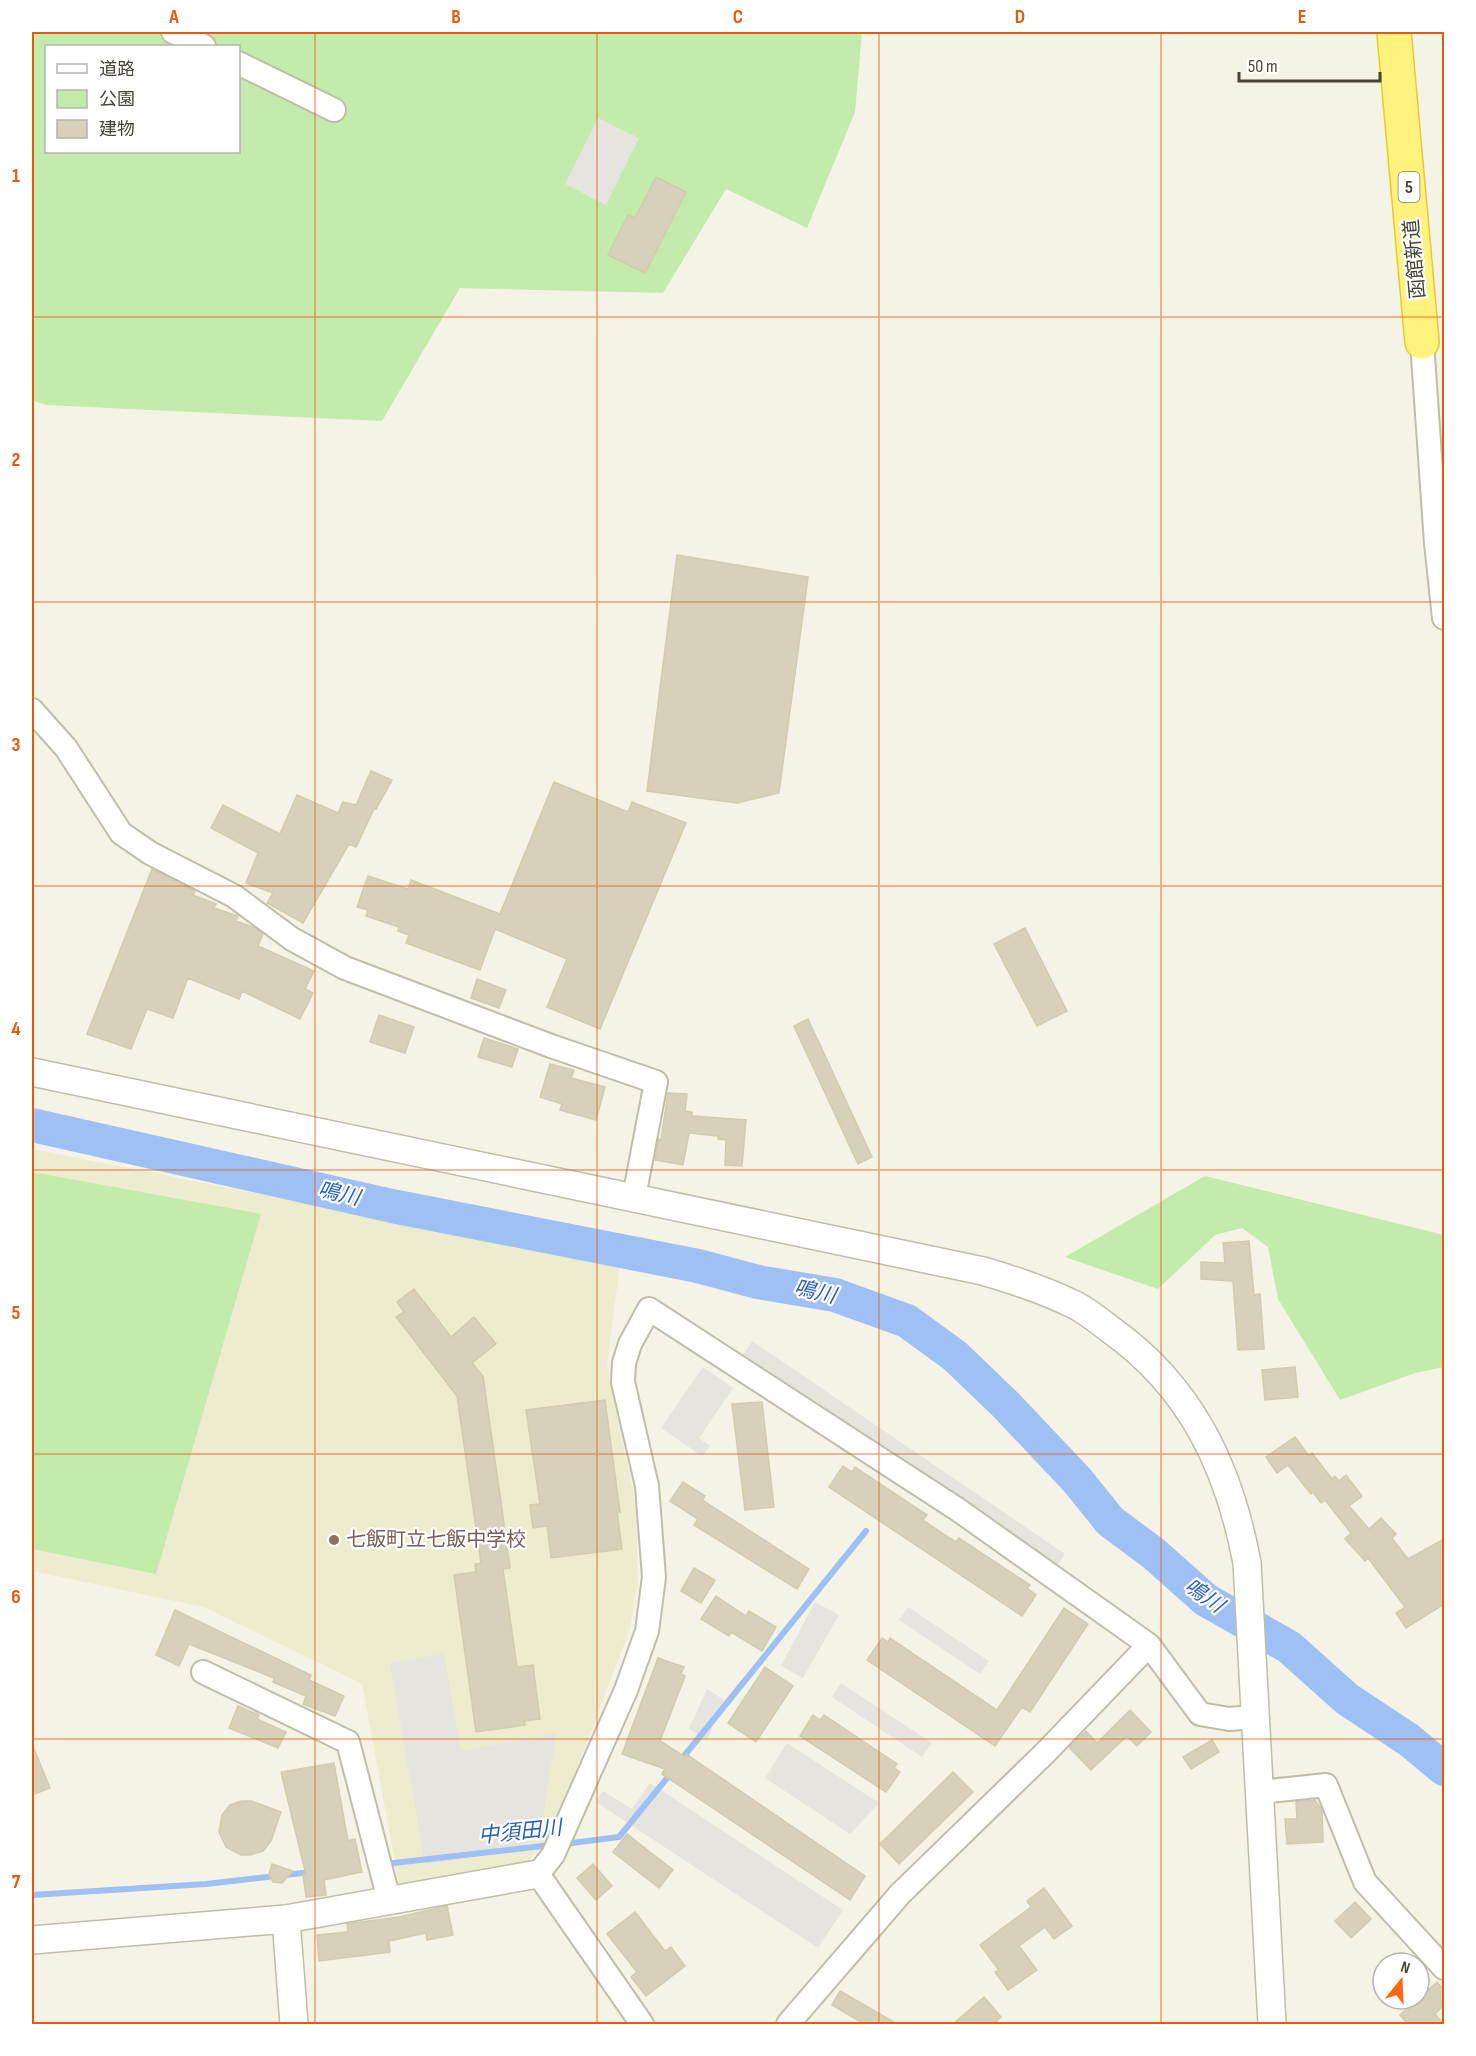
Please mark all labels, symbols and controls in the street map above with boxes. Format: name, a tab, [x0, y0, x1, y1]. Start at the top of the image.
text: A	[168, 5, 179, 29]
text: B	[451, 5, 461, 29]
text: C	[733, 5, 743, 29]
text: D	[1015, 5, 1025, 29]
text: E	[1298, 5, 1306, 29]
legend	[45, 45, 240, 153]
scale bar	[1239, 45, 1380, 83]
text: 50 m	[1248, 56, 1278, 77]
text: 道路	[99, 59, 135, 80]
text: 公園	[99, 89, 135, 110]
text: 建物	[99, 119, 135, 140]
text: 1	[12, 164, 20, 188]
road number: 5	[1398, 172, 1420, 202]
street label: 函館新道	[1400, 218, 1430, 300]
text: 2	[12, 448, 20, 472]
text: 3	[12, 733, 21, 757]
text: 4	[11, 1017, 21, 1041]
water label: 鳴川	[316, 1177, 364, 1211]
water label: 鳴川	[792, 1275, 840, 1309]
text: 5	[12, 1301, 21, 1325]
place label: 七飯町立七飯中学校	[346, 1528, 526, 1552]
marker: 七飯町立七飯中学校	[327, 1533, 341, 1547]
water label: 鳴川	[1180, 1574, 1230, 1619]
text: 6	[11, 1585, 21, 1609]
water label: 中須田川	[477, 1815, 565, 1849]
text: 7	[12, 1870, 21, 1894]
north arrow	[1371, 1951, 1431, 2011]
text: N	[1398, 1958, 1412, 1979]

